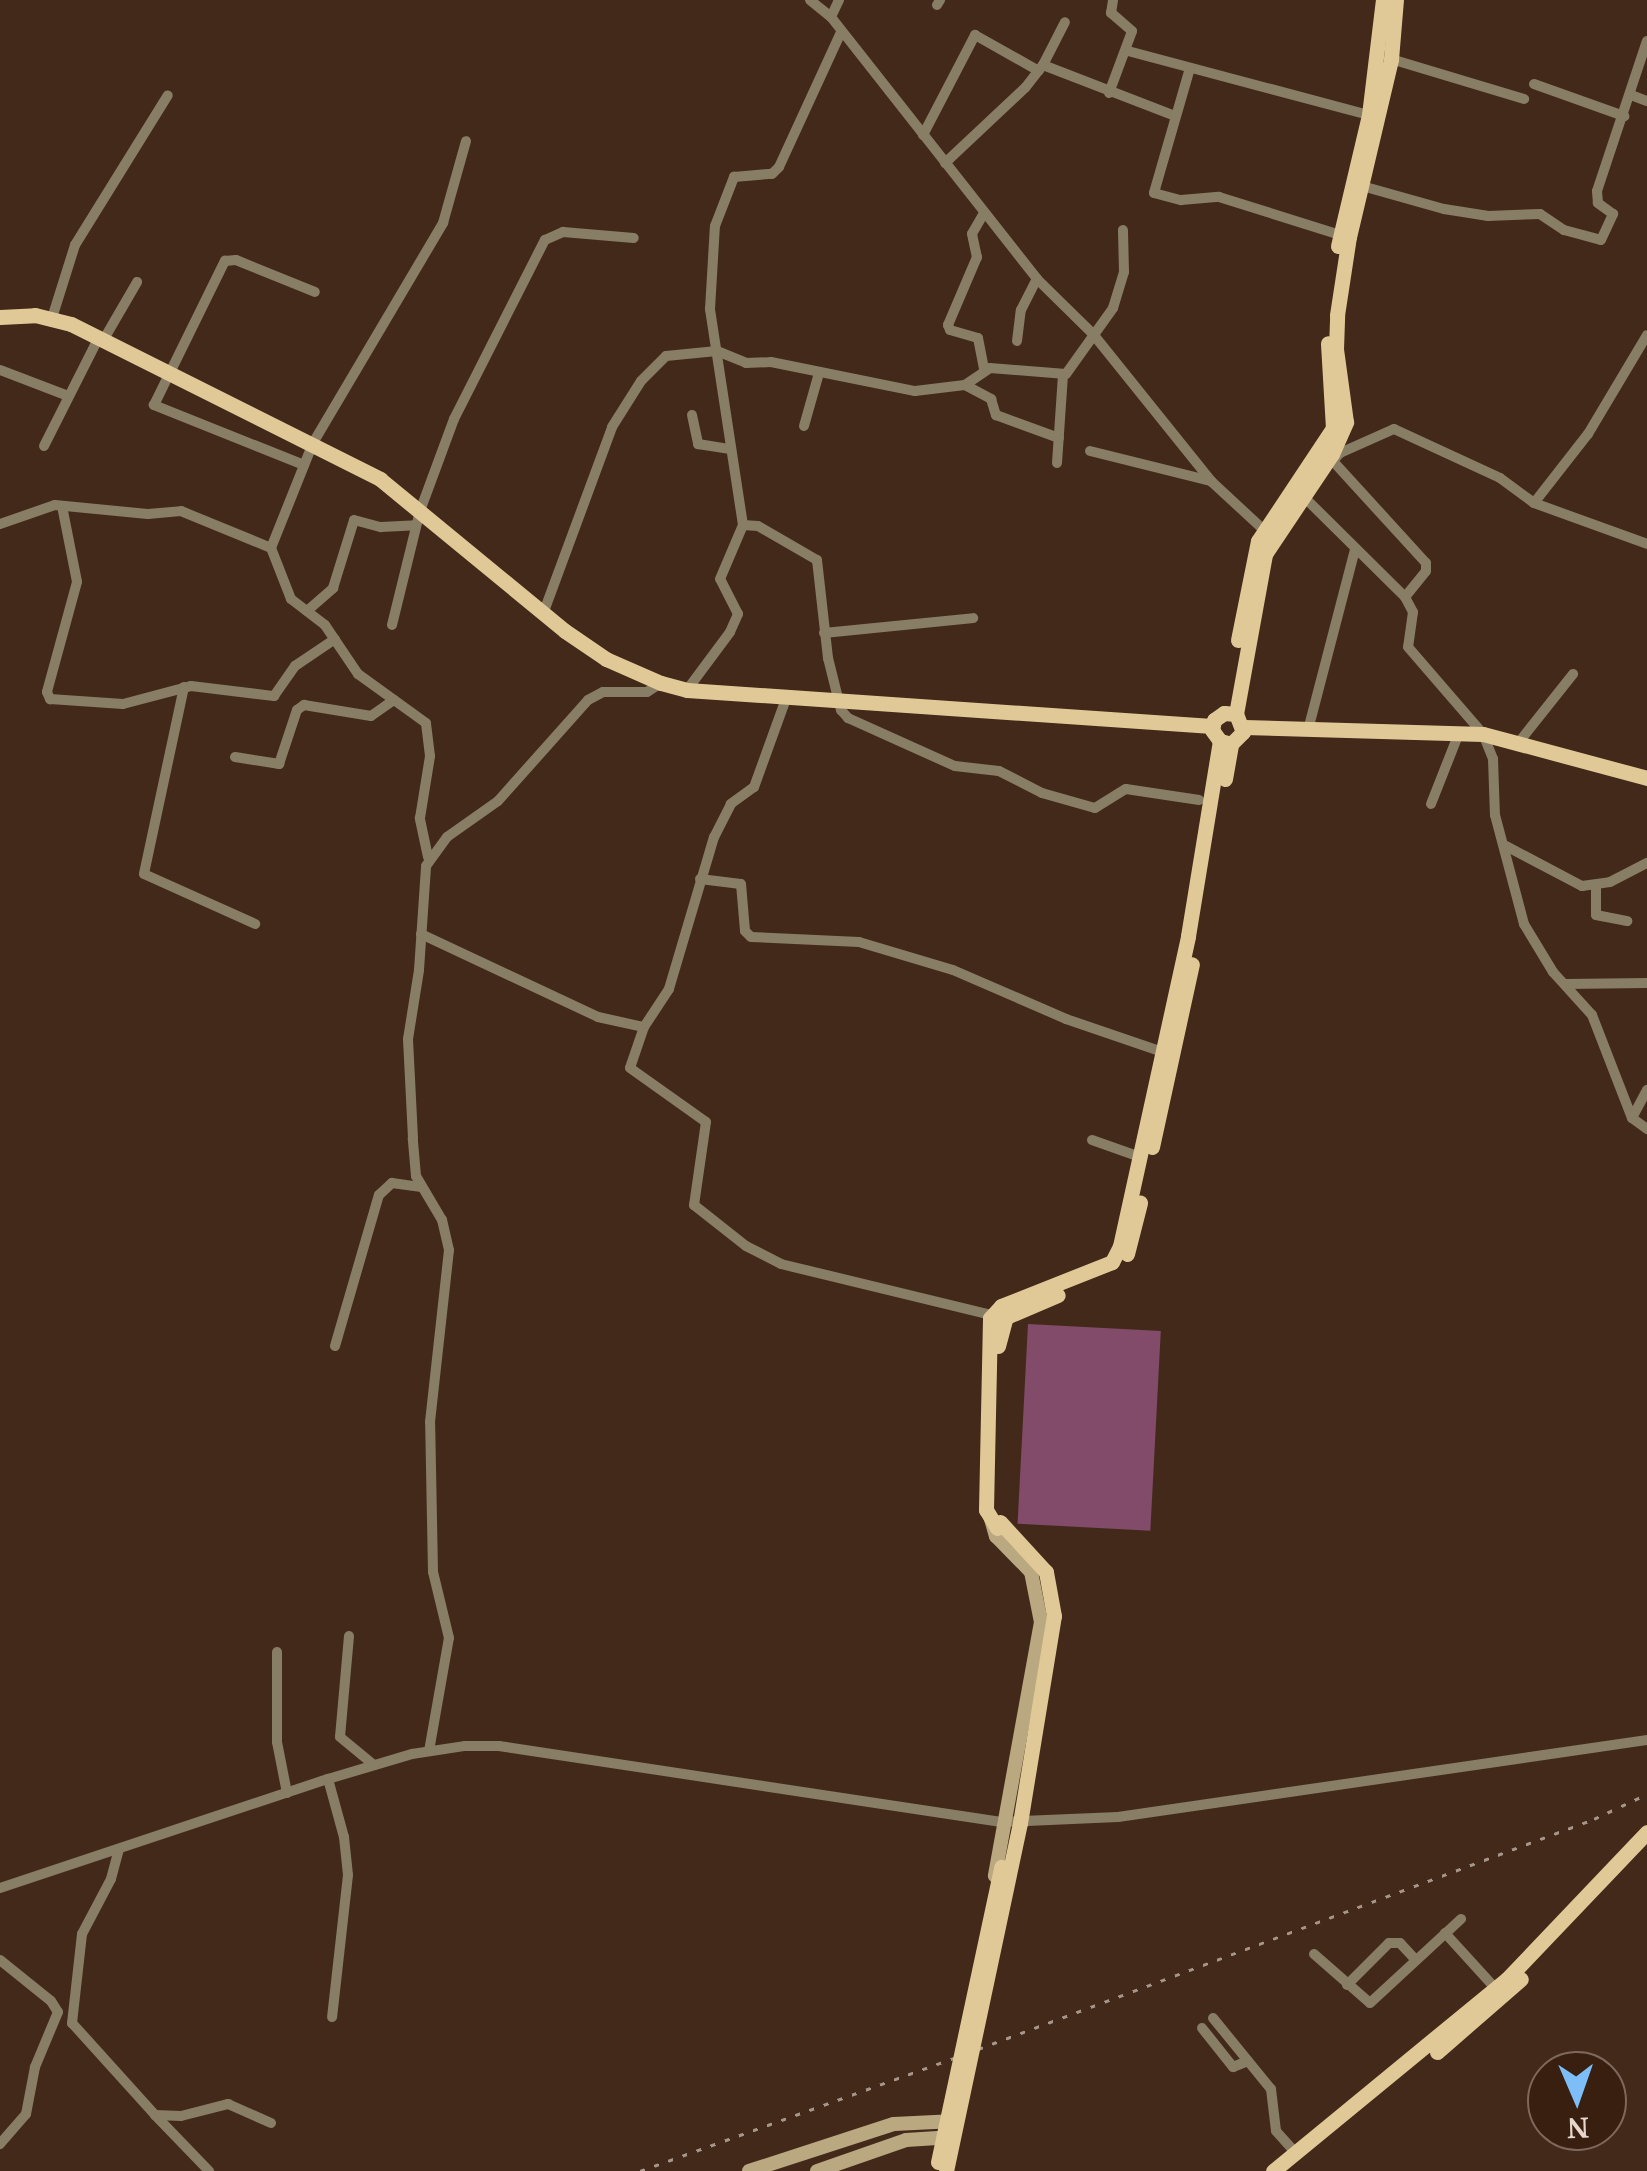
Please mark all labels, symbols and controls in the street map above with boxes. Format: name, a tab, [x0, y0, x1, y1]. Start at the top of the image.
north arrow	[1527, 2051, 1627, 2151]
text: N	[1566, 2110, 1590, 2148]

